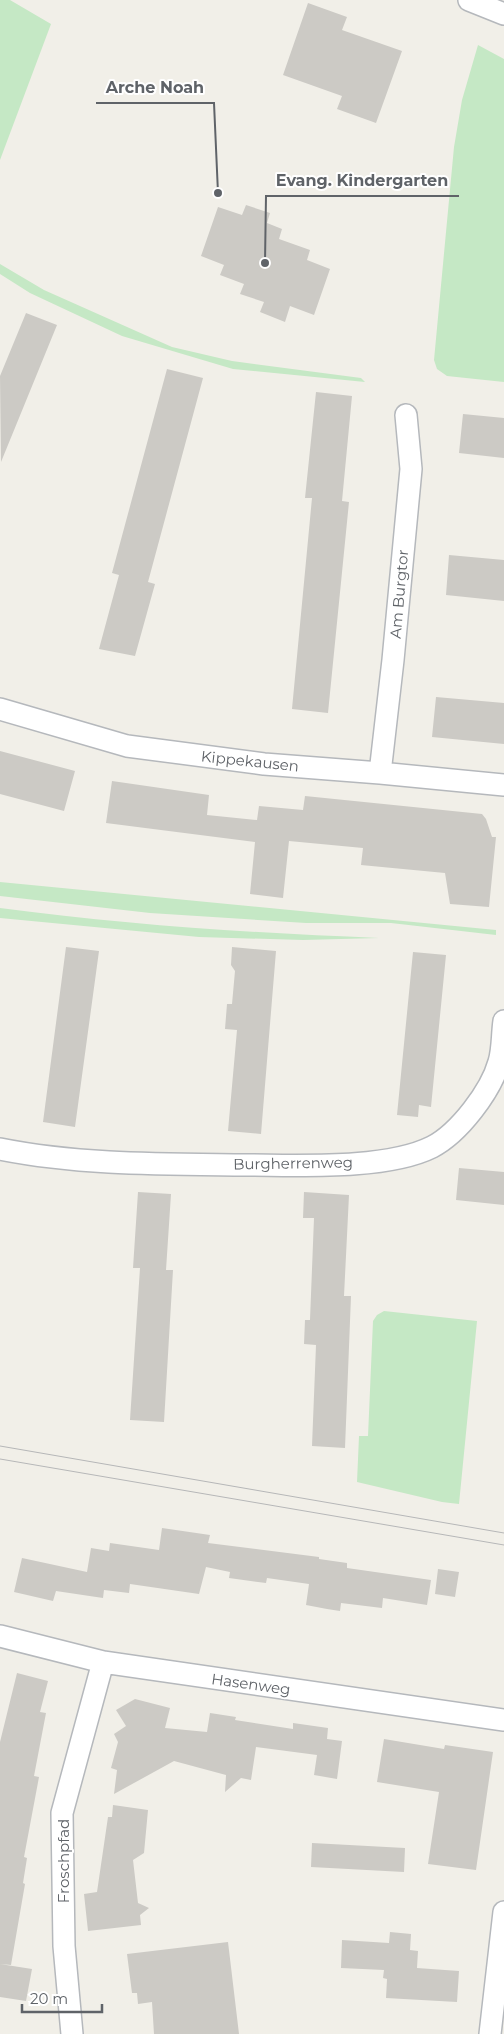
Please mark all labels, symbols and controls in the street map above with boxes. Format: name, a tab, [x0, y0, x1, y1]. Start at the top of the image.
callout: Arche Noah	[96, 72, 214, 103]
text: Arche Noah	[105, 78, 204, 97]
callout: Evang. Kindergarten	[266, 165, 459, 196]
text: Evang. Kindergarten	[276, 171, 448, 190]
street label: Am Burgtor	[386, 549, 412, 639]
street label: Kippekausen	[200, 746, 300, 776]
street label: Burgherrenweg	[233, 1152, 353, 1174]
street label: Hasenweg	[210, 1669, 292, 1699]
street label: Froschpfad	[54, 1819, 73, 1903]
scale bar	[22, 1982, 102, 2014]
text: 20 m	[30, 1989, 68, 2008]

